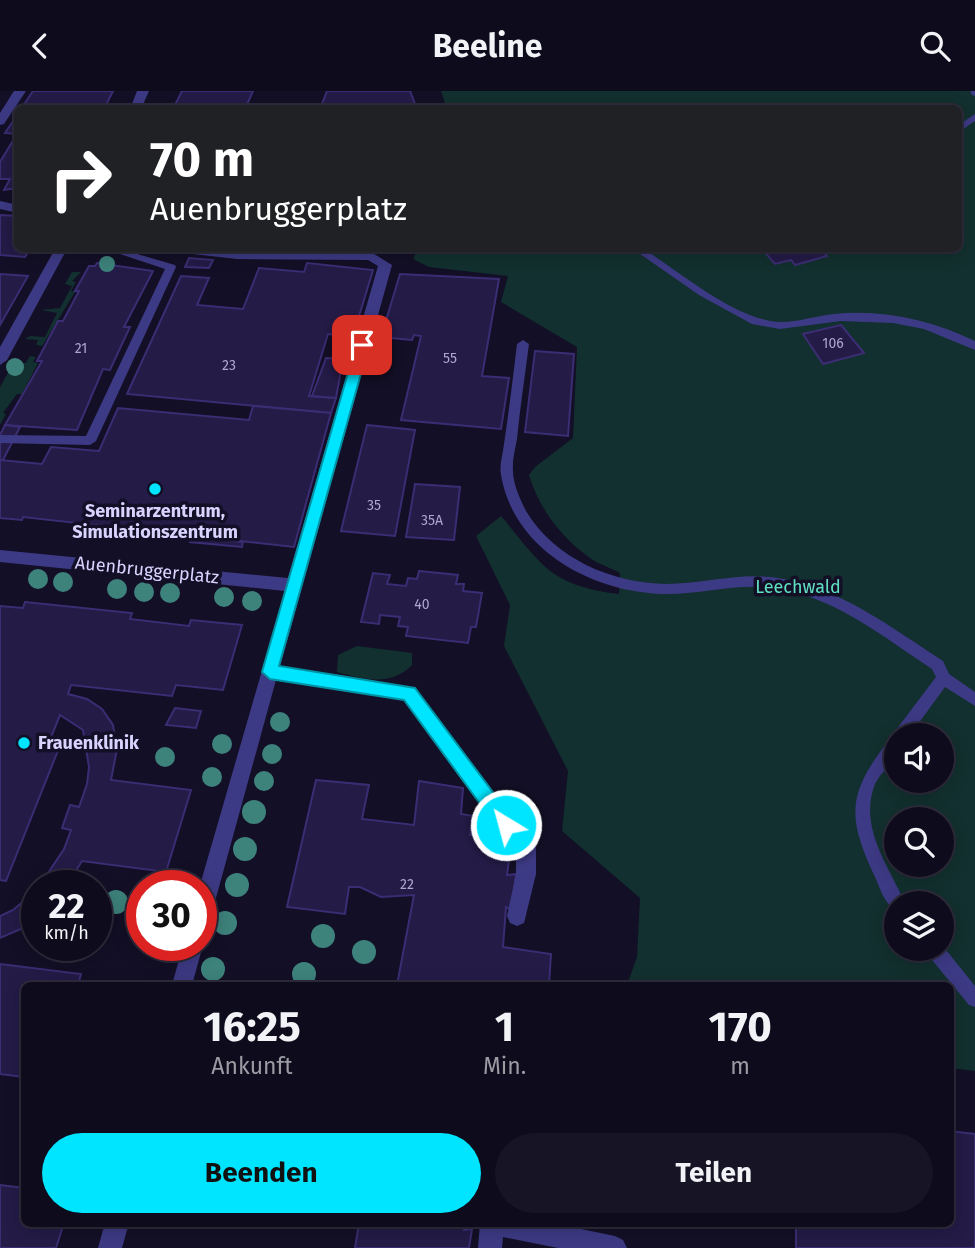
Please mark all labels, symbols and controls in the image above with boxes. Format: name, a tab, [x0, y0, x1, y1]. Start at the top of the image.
icon: back	[21, 27, 59, 65]
text: Beeline	[433, 27, 542, 65]
icon: search	[916, 27, 954, 65]
text: 70 m	[150, 130, 254, 189]
icon: right	[35, 133, 126, 224]
text: Auenbruggerplatz	[150, 190, 407, 228]
pin	[332, 315, 392, 375]
icon: arrive	[343, 326, 381, 364]
house number: 106	[822, 335, 844, 352]
house number: 21	[75, 340, 87, 357]
house number: 55	[443, 350, 457, 367]
house number: 23	[222, 357, 236, 374]
marker: Seminarzentrum, Simulationszentrum	[147, 481, 163, 497]
house number: 35	[367, 497, 381, 514]
place label: Seminarzentrum, Simulationszentrum	[72, 500, 238, 543]
house number: 35A	[421, 512, 443, 529]
street label: Auenbruggerplatz	[74, 552, 220, 589]
park label: Leechwald	[755, 576, 841, 598]
house number: 40	[414, 596, 430, 613]
map controls	[884, 723, 954, 961]
button: sound	[884, 723, 954, 793]
place label: Frauenklinik	[38, 732, 140, 754]
marker: Frauenklinik	[16, 735, 32, 751]
position arrow	[469, 788, 543, 862]
button: search	[884, 807, 954, 877]
speed limit sign: 30	[126, 870, 217, 961]
house number: 22	[400, 876, 414, 893]
text: 22	[48, 885, 85, 927]
button: layers	[884, 891, 954, 961]
text: km/h	[44, 922, 89, 944]
text: 16:25	[203, 1002, 301, 1052]
text: 1	[495, 1002, 514, 1052]
text: 170	[708, 1002, 772, 1052]
text: Ankunft	[211, 1052, 293, 1080]
text: Min.	[483, 1052, 526, 1080]
text: m	[730, 1052, 750, 1080]
button: Beenden	[42, 1133, 481, 1213]
button: Teilen	[495, 1133, 933, 1213]

